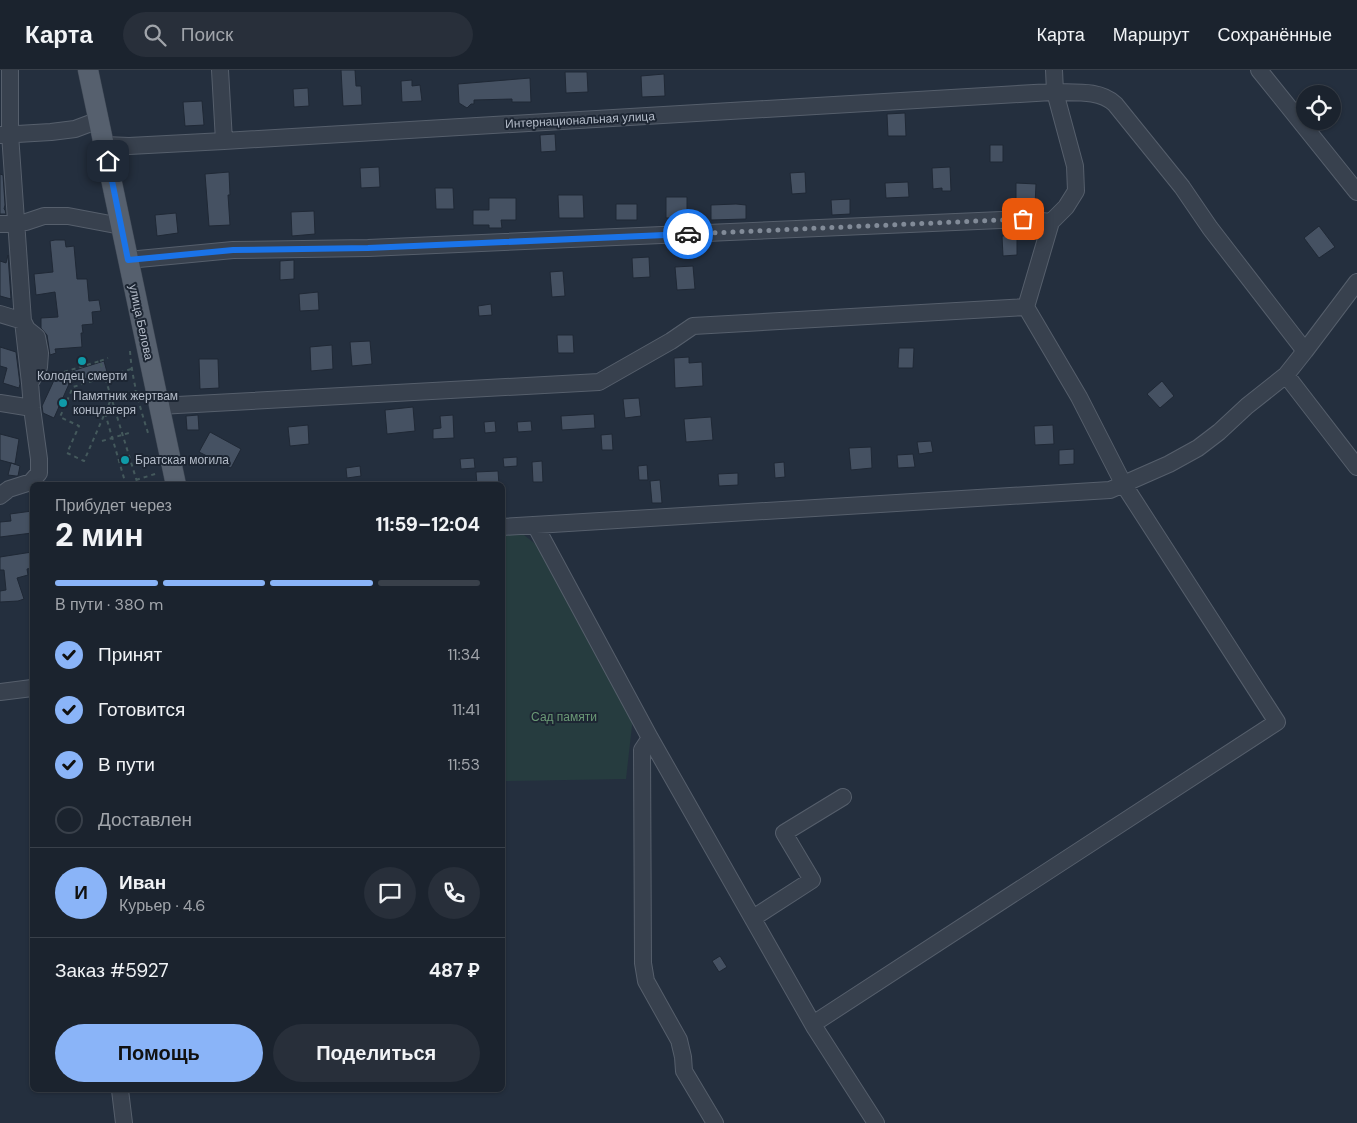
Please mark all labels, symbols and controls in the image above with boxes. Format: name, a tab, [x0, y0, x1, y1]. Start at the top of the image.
search box	[123, 12, 473, 57]
text: Карта	[25, 19, 93, 50]
icon: search	[141, 21, 169, 49]
text: Поиск	[181, 22, 233, 47]
text: Карта	[1037, 23, 1085, 47]
text: Маршрут	[1113, 23, 1189, 47]
text: Сохранённые	[1217, 23, 1332, 47]
map controls	[1296, 85, 1341, 130]
button: locate	[1296, 85, 1341, 130]
street label: Интернациональная улица	[505, 108, 656, 132]
pin	[87, 140, 129, 182]
icon: home	[94, 147, 122, 175]
pin	[1002, 198, 1044, 240]
icon: bag	[1009, 205, 1037, 233]
courier	[663, 209, 713, 259]
icon: car	[674, 220, 702, 248]
street label: улица Белова	[125, 283, 157, 362]
marker: Колодец смерти	[76, 355, 88, 367]
place label: Колодец смерти	[37, 368, 127, 384]
place label: Памятник жертвам концлагеря	[73, 388, 178, 418]
marker: Памятник жертвам концлагеря	[57, 397, 69, 409]
place label: Братская могила	[135, 452, 229, 468]
marker: Братская могила	[119, 454, 131, 466]
text: Прибудет через	[55, 495, 172, 516]
text: 11:59–12:04	[376, 512, 480, 537]
text: 2 мин	[55, 514, 144, 556]
text: В пути · 380 m	[55, 594, 163, 615]
icon: check	[55, 641, 83, 669]
text: Принят	[98, 642, 162, 667]
text: 11:34	[448, 644, 480, 665]
icon: check	[55, 696, 83, 724]
text: Готовится	[98, 697, 185, 722]
text: 11:41	[452, 699, 480, 720]
park label: Сад памяти	[531, 709, 597, 725]
icon: check	[55, 751, 83, 779]
text: В пути	[98, 752, 155, 777]
text: 11:53	[448, 754, 480, 775]
text: Доставлен	[98, 807, 192, 832]
button: chat	[364, 867, 416, 919]
button: phone	[428, 867, 480, 919]
text: Иван	[119, 870, 166, 895]
text: И	[74, 880, 88, 905]
text: Курьер · 4.6	[119, 895, 205, 916]
text: Заказ #5927	[55, 958, 169, 983]
text: 487 ₽	[429, 958, 480, 983]
button: Помощь	[55, 1024, 263, 1082]
button: Поделиться	[273, 1024, 480, 1082]

